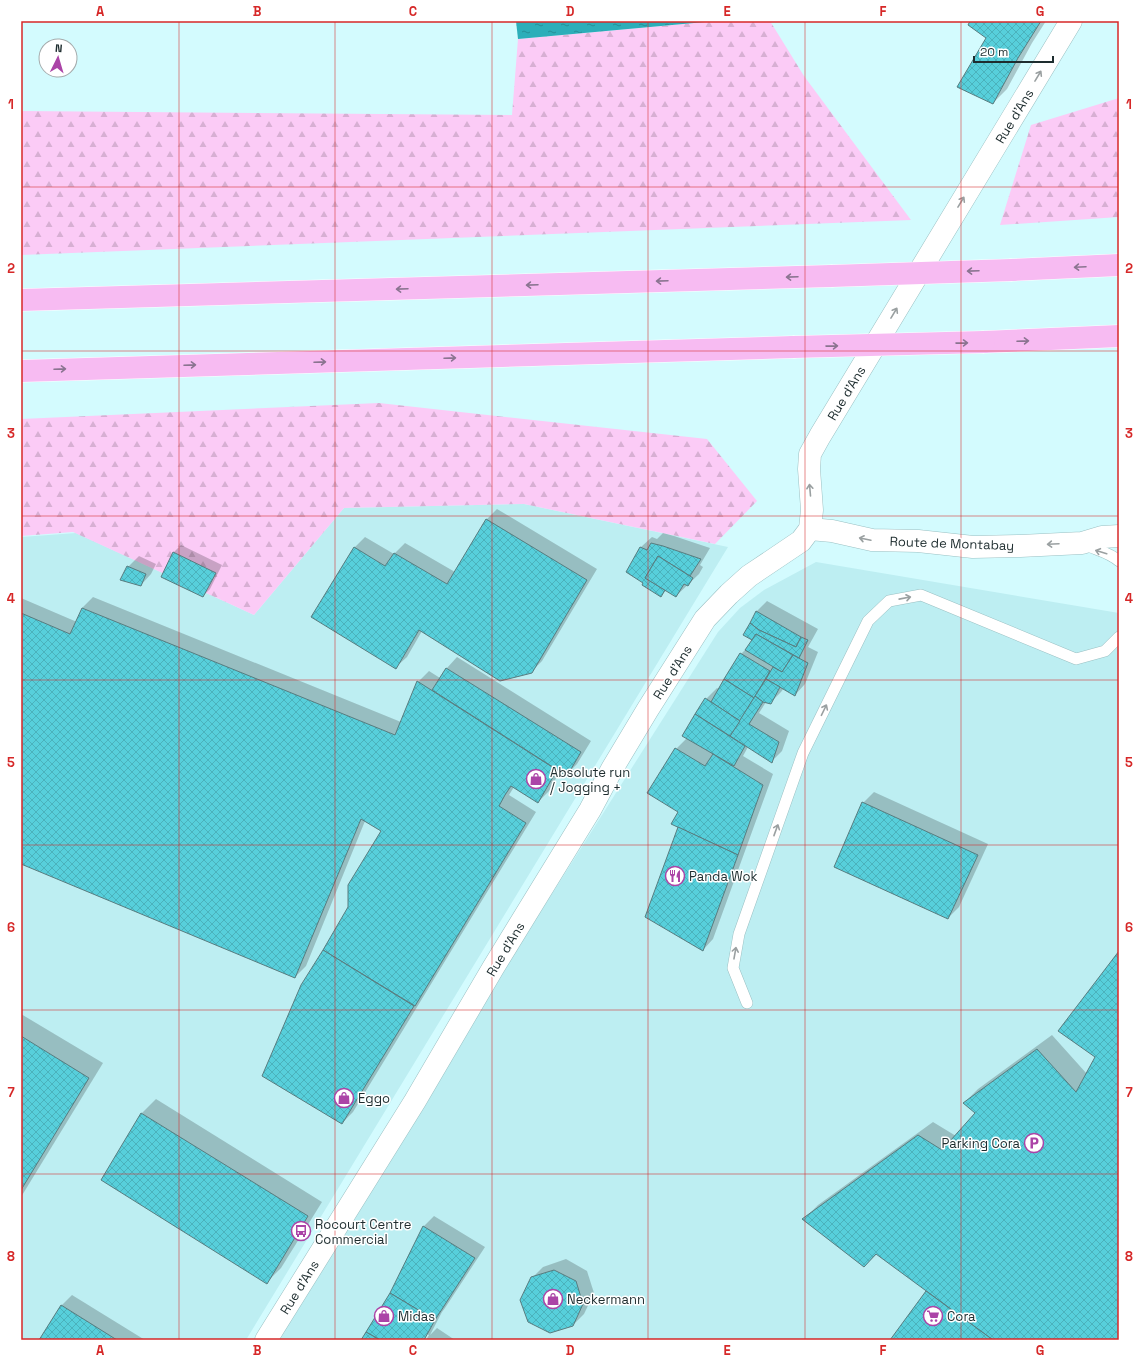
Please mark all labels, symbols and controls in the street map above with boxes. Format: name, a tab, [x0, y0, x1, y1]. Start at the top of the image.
text: A	[96, 3, 105, 20]
text: B	[253, 3, 262, 20]
text: C	[409, 3, 417, 20]
text: D	[566, 3, 575, 20]
text: E	[723, 3, 731, 20]
text: F	[880, 3, 887, 20]
text: G	[1036, 3, 1044, 20]
north arrow	[38, 38, 78, 78]
scale bar	[974, 38, 1053, 64]
text: N	[55, 41, 63, 55]
text: 20 m	[980, 44, 1008, 60]
one-way arrow	[1034, 70, 1042, 82]
street label: Rue d'Ans	[992, 86, 1037, 147]
text: 1	[8, 96, 14, 113]
text: 1	[1126, 96, 1132, 113]
one-way arrow	[958, 196, 966, 208]
text: 2	[7, 260, 15, 277]
text: 2	[1125, 260, 1133, 277]
one-way arrow	[1074, 263, 1087, 270]
one-way arrow	[967, 267, 980, 275]
one-way arrow	[786, 274, 799, 281]
one-way arrow	[656, 277, 669, 285]
one-way arrow	[526, 281, 539, 289]
one-way arrow	[396, 285, 409, 293]
one-way arrow	[890, 308, 898, 319]
one-way arrow	[1016, 337, 1029, 344]
one-way arrow	[955, 339, 968, 347]
one-way arrow	[825, 342, 838, 350]
one-way arrow	[443, 354, 456, 361]
one-way arrow	[313, 358, 326, 365]
one-way arrow	[183, 362, 196, 369]
street label: Rue d'Ans	[824, 363, 869, 424]
one-way arrow	[53, 366, 66, 373]
text: 3	[7, 425, 15, 442]
text: 3	[1125, 425, 1133, 442]
one-way arrow	[807, 484, 814, 497]
street label: Route de Montabay	[889, 533, 1014, 554]
one-way arrow	[859, 534, 872, 542]
one-way arrow	[1047, 541, 1060, 548]
one-way arrow	[1095, 547, 1108, 555]
text: 4	[7, 590, 15, 607]
text: 4	[1125, 590, 1133, 607]
one-way arrow	[898, 594, 911, 602]
street label: Rue d'Ans	[649, 642, 696, 703]
one-way arrow	[821, 704, 829, 716]
text: 5	[7, 754, 15, 771]
text: 5	[1125, 754, 1133, 771]
place label: Absolute run / Jogging +	[550, 764, 630, 796]
shop icon: Absolute run / Jogging +	[525, 768, 547, 790]
one-way arrow	[772, 825, 780, 837]
restaurant icon: Panda Wok	[664, 865, 686, 887]
place label: Panda Wok	[689, 868, 757, 885]
text: 6	[7, 919, 15, 936]
street label: Rue d'Ans	[483, 919, 528, 980]
text: 6	[1125, 919, 1133, 936]
one-way arrow	[731, 947, 739, 960]
text: 7	[7, 1084, 15, 1101]
text: 7	[1125, 1084, 1133, 1101]
shop icon: Eggo	[333, 1087, 355, 1109]
place label: Eggo	[358, 1090, 390, 1107]
parking icon: Parking Cora	[1023, 1132, 1045, 1154]
place label: Parking Cora	[942, 1135, 1021, 1152]
place label: Rocourt Centre Commercial	[315, 1216, 411, 1248]
bus stop icon: Rocourt Centre Commercial	[290, 1220, 312, 1242]
text: 8	[7, 1248, 15, 1265]
text: 8	[1125, 1248, 1133, 1265]
street label: Rue d'Ans	[276, 1257, 323, 1318]
shop icon: Neckermann	[542, 1288, 564, 1310]
place label: Neckermann	[567, 1291, 645, 1308]
shop icon: Midas	[373, 1305, 395, 1327]
supermarket icon: Cora	[922, 1305, 944, 1327]
place label: Midas	[398, 1308, 435, 1325]
place label: Cora	[947, 1308, 976, 1325]
text: A	[96, 1342, 105, 1359]
text: B	[253, 1342, 262, 1359]
text: C	[409, 1342, 417, 1359]
text: D	[566, 1342, 575, 1359]
text: E	[723, 1342, 731, 1359]
text: F	[880, 1342, 887, 1359]
text: G	[1036, 1342, 1044, 1359]

